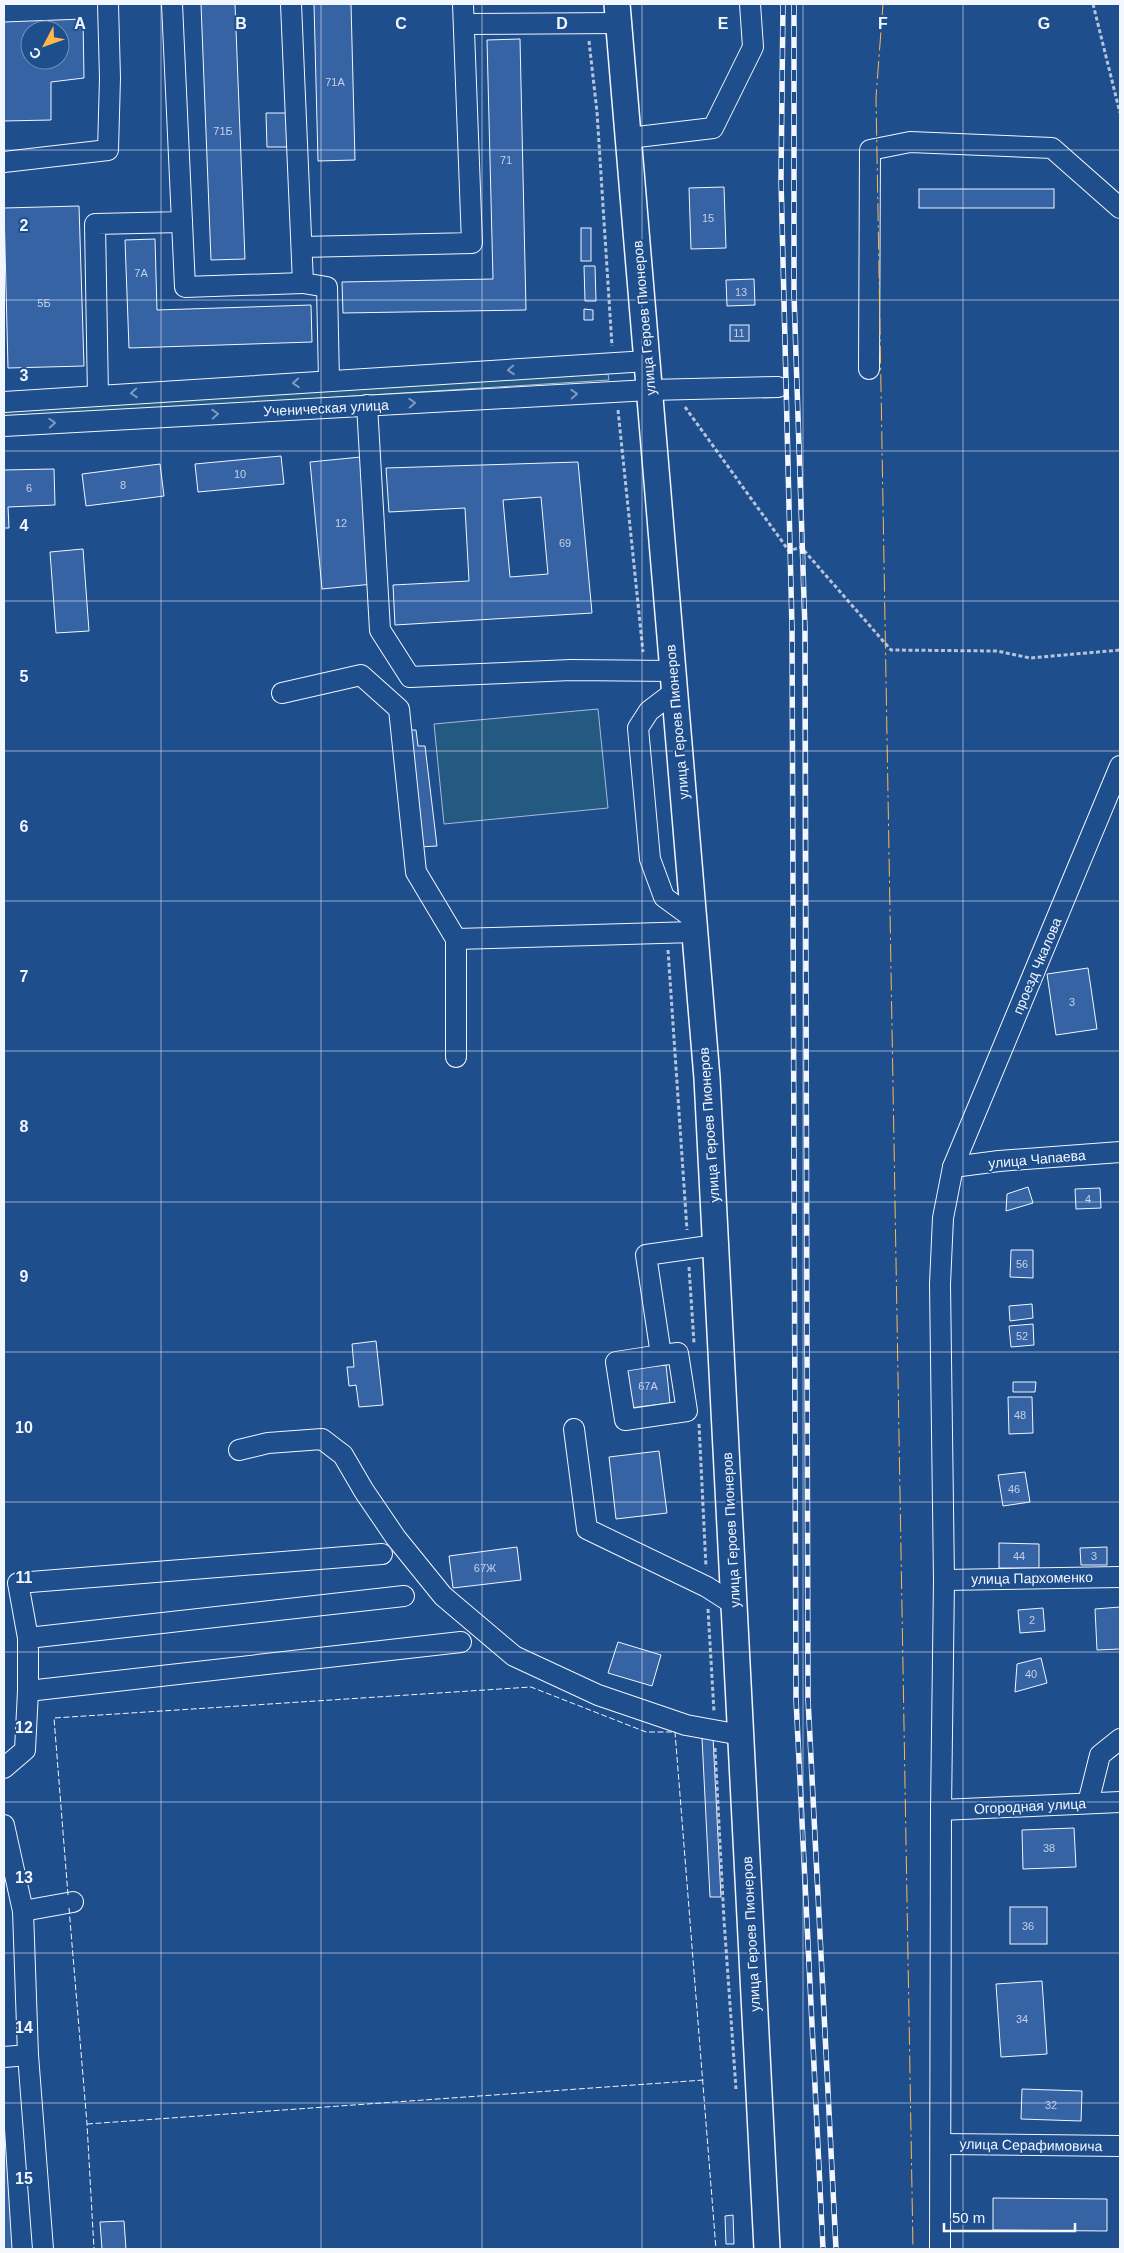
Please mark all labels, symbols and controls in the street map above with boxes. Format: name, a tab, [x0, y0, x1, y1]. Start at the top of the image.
text: A	[74, 15, 86, 32]
text: B	[235, 15, 247, 32]
text: C	[395, 15, 407, 32]
text: D	[556, 15, 568, 32]
text: E	[718, 15, 729, 32]
text: F	[878, 15, 888, 32]
text: G	[1038, 15, 1050, 32]
north arrow	[20, 20, 70, 70]
text: С	[26, 44, 45, 63]
house number: 71А	[325, 76, 345, 88]
house number: 71Б	[213, 125, 233, 137]
house number: 71	[500, 154, 512, 166]
house number: 15	[702, 212, 714, 224]
text: 2	[20, 217, 29, 234]
street label: улица Героев Пионеров	[629, 240, 659, 396]
house number: 7А	[134, 267, 148, 279]
house number: 13	[735, 286, 747, 298]
house number: 5Б	[37, 297, 51, 309]
house number: 11	[733, 327, 745, 339]
one-way arrow	[506, 364, 514, 375]
text: 3	[20, 367, 29, 384]
one-way arrow	[292, 378, 300, 389]
one-way arrow	[130, 388, 138, 399]
one-way arrow	[570, 388, 578, 399]
street label: Ученическая улица	[263, 397, 389, 419]
one-way arrow	[408, 397, 416, 408]
one-way arrow	[211, 408, 219, 419]
one-way arrow	[49, 417, 57, 428]
house number: 10	[234, 468, 246, 480]
house number: 8	[120, 479, 126, 491]
house number: 6	[26, 482, 32, 494]
text: 4	[20, 517, 29, 534]
house number: 12	[335, 517, 347, 529]
house number: 69	[559, 537, 571, 549]
street label: улица Героев Пионеров	[662, 644, 692, 800]
text: 5	[20, 668, 29, 685]
text: 6	[20, 818, 29, 835]
street label: проезд Чкалова	[1009, 915, 1065, 1017]
text: 7	[20, 968, 29, 985]
house number: 3	[1069, 996, 1075, 1008]
street label: улица Героев Пионеров	[696, 1047, 722, 1203]
text: 8	[20, 1118, 29, 1135]
street label: улица Чапаева	[988, 1147, 1087, 1171]
house number: 4	[1085, 1193, 1091, 1205]
house number: 56	[1016, 1258, 1028, 1270]
text: 9	[20, 1268, 29, 1285]
house number: 52	[1016, 1330, 1028, 1342]
house number: 67А	[638, 1380, 658, 1392]
house number: 48	[1014, 1409, 1026, 1421]
text: 10	[15, 1419, 33, 1436]
street label: улица Героев Пионеров	[719, 1452, 743, 1608]
house number: 46	[1008, 1483, 1020, 1495]
house number: 44	[1013, 1550, 1025, 1562]
house number: 3	[1091, 1550, 1097, 1562]
house number: 67Ж	[474, 1562, 496, 1574]
text: 11	[16, 1569, 33, 1586]
street label: улица Пархоменко	[971, 1569, 1093, 1587]
house number: 2	[1029, 1614, 1035, 1626]
house number: 40	[1025, 1668, 1037, 1680]
text: 12	[15, 1719, 33, 1736]
street label: Огородная улица	[973, 1795, 1087, 1817]
house number: 38	[1043, 1842, 1055, 1854]
street label: улица Героев Пионеров	[739, 1856, 763, 2012]
text: 13	[15, 1869, 33, 1886]
house number: 36	[1022, 1920, 1034, 1932]
house number: 34	[1016, 2013, 1028, 2025]
text: 14	[15, 2019, 33, 2036]
house number: 32	[1045, 2099, 1057, 2111]
street label: улица Серафимовича	[959, 2136, 1103, 2154]
text: 15	[15, 2170, 33, 2187]
scale bar	[944, 2200, 1075, 2232]
text: 50 m	[952, 2209, 985, 2226]

